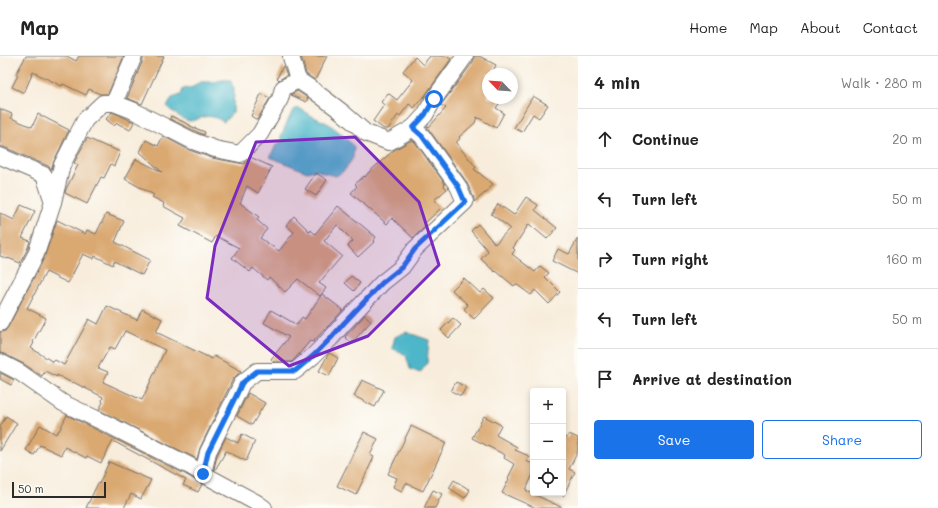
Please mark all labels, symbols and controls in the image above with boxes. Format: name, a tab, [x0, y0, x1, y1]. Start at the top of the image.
text: Map	[20, 15, 59, 40]
text: Home	[689, 18, 727, 37]
text: Map	[749, 18, 778, 37]
text: About	[800, 18, 841, 37]
text: Contact	[863, 18, 918, 37]
north arrow	[482, 68, 518, 104]
text: 4 min	[594, 71, 640, 93]
text: Walk · 280 m	[841, 74, 922, 91]
route start	[425, 90, 443, 108]
icon: ahead	[594, 128, 616, 150]
text: Continue	[632, 129, 699, 149]
text: 20 m	[892, 130, 922, 147]
icon: left	[594, 188, 616, 210]
text: Turn left	[632, 189, 697, 209]
text: 50 m	[892, 190, 922, 207]
icon: right	[594, 248, 616, 270]
text: Turn right	[632, 249, 709, 269]
text: 160 m	[886, 250, 922, 267]
icon: left	[594, 308, 616, 330]
text: Turn left	[632, 309, 697, 329]
text: 50 m	[892, 310, 922, 327]
icon: arrive	[594, 368, 616, 390]
text: Arrive at destination	[632, 369, 792, 389]
map controls	[530, 388, 566, 496]
button: +	[530, 388, 566, 424]
button: Save	[594, 420, 754, 459]
button: Share	[762, 420, 922, 459]
button: −	[530, 424, 566, 460]
button: locate	[530, 460, 566, 496]
route end	[194, 465, 212, 483]
scale bar	[12, 480, 106, 499]
text: 50 m	[18, 481, 44, 496]

